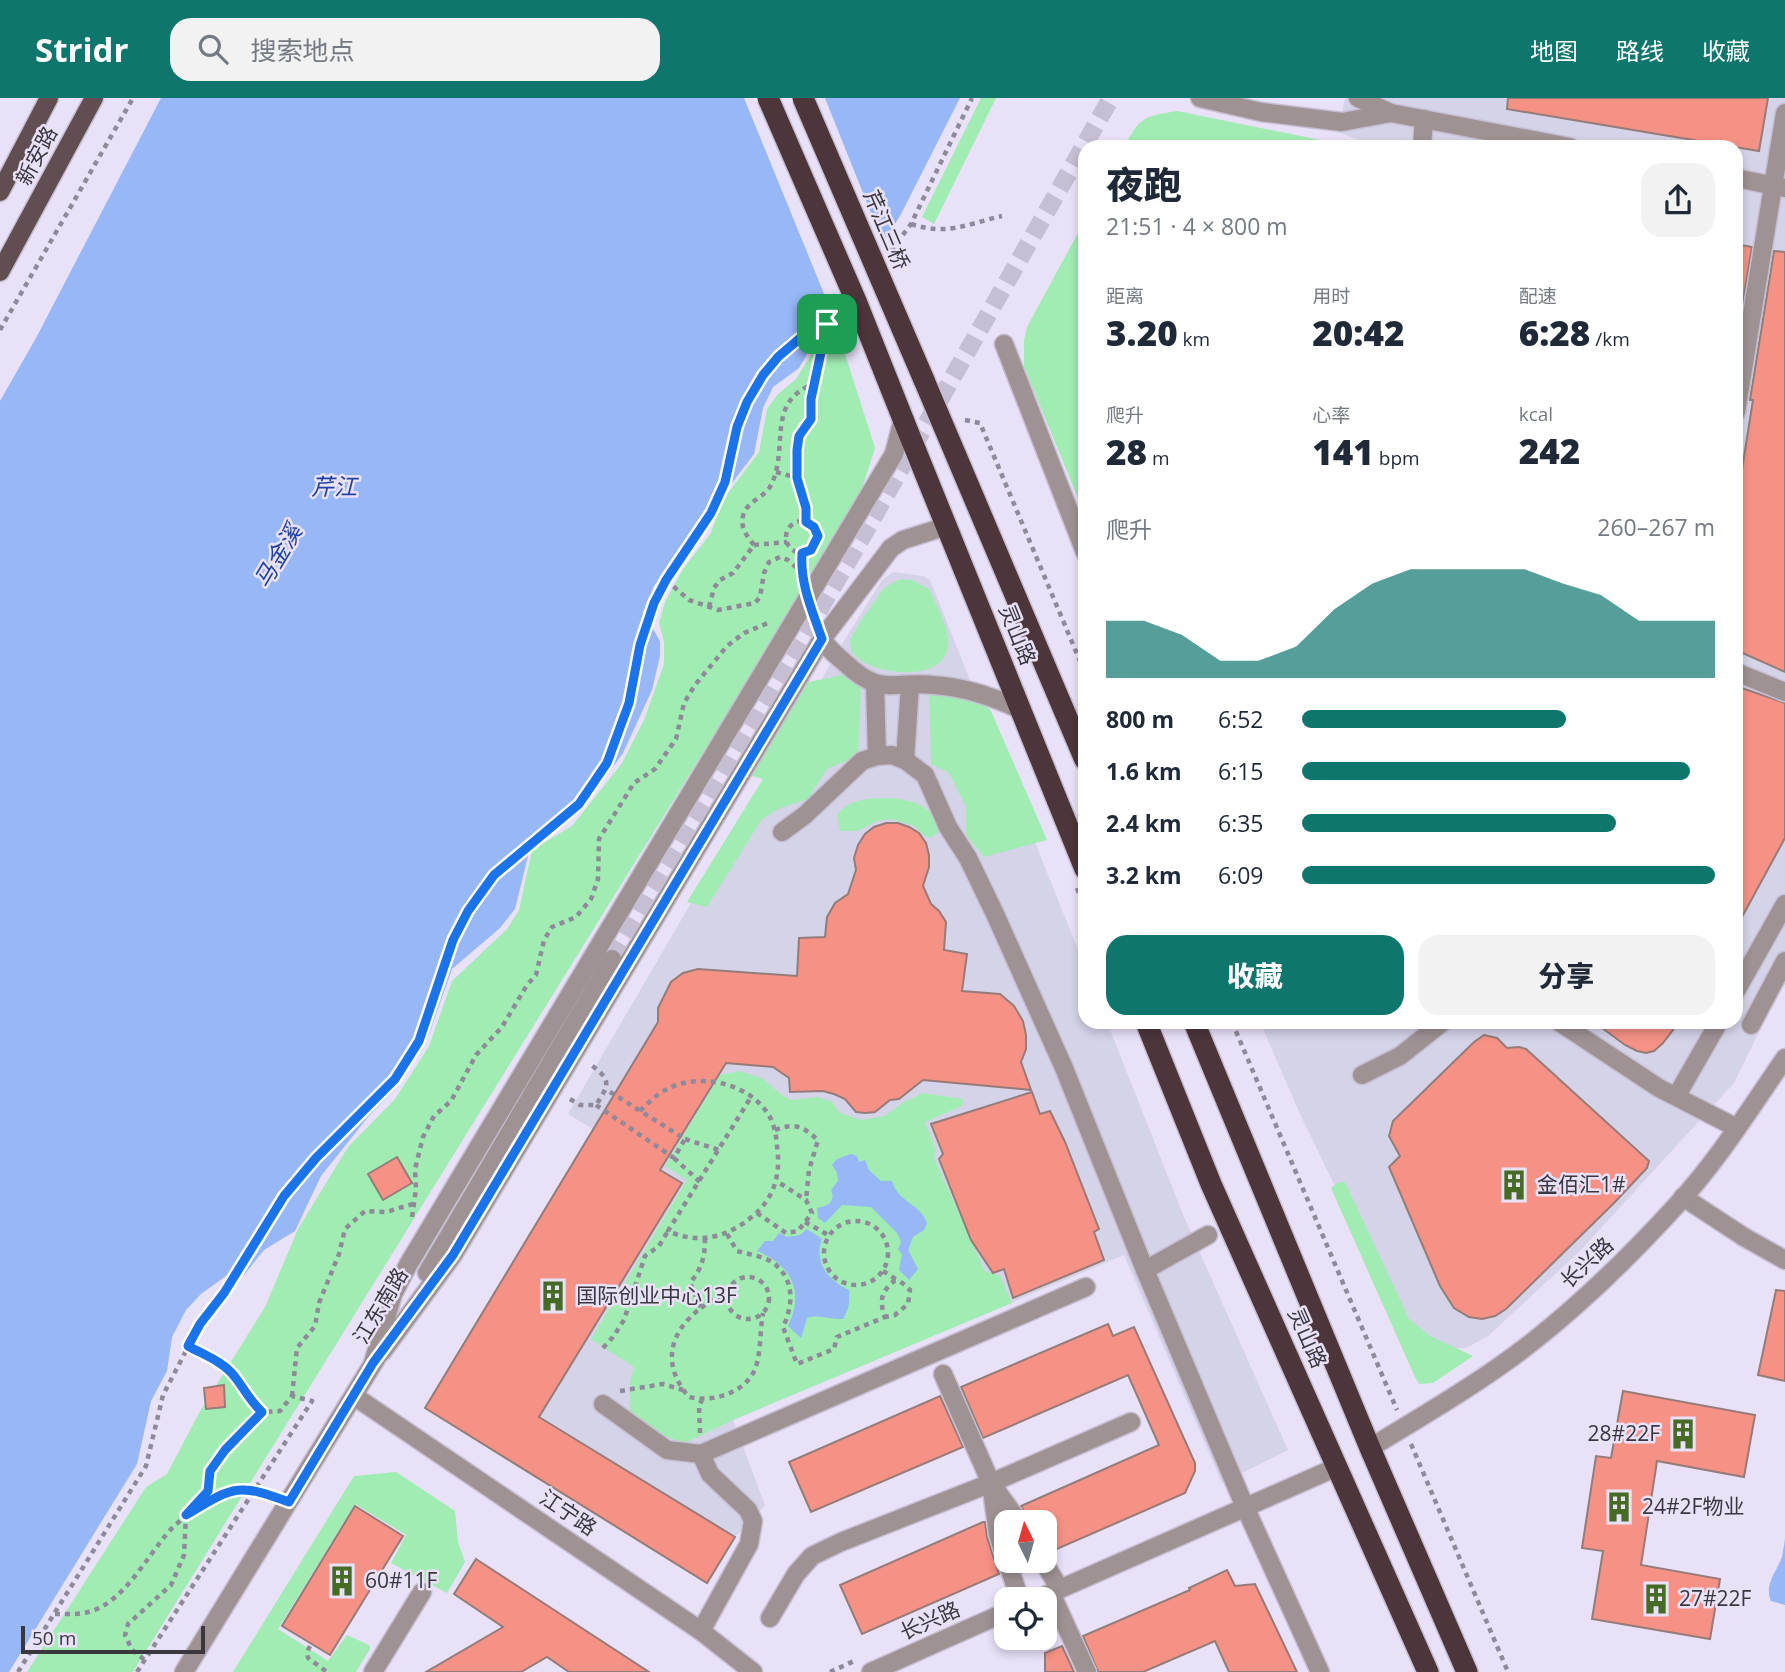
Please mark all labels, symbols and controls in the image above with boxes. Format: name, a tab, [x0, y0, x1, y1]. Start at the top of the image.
search box	[170, 18, 660, 81]
text: Stridr	[35, 27, 128, 72]
icon: search	[194, 30, 232, 68]
text: 搜索地点	[250, 32, 354, 68]
text: 地图	[1530, 34, 1578, 67]
text: 路线	[1616, 34, 1664, 67]
text: 收藏	[1702, 34, 1750, 67]
street label: 新安路	[9, 121, 63, 190]
text: 夜跑	[1106, 158, 1182, 210]
button: share	[1641, 163, 1715, 237]
street label: 芹江三桥	[858, 185, 916, 274]
text: 21:51 · 4 × 800 m	[1106, 210, 1288, 242]
text: 距离	[1106, 283, 1144, 309]
text: 用时	[1312, 283, 1350, 309]
text: 配速	[1519, 283, 1557, 309]
pin	[797, 294, 857, 354]
icon: arrive	[808, 305, 846, 343]
text: 3.20	[1106, 309, 1178, 356]
text: 20:42	[1312, 309, 1404, 356]
text: 6:28	[1519, 309, 1590, 356]
text: km	[1178, 326, 1210, 352]
text: /km	[1590, 326, 1630, 352]
text: kcal	[1519, 401, 1553, 427]
text: 爬升	[1106, 402, 1144, 428]
text: 心率	[1312, 402, 1350, 428]
text: 242	[1519, 427, 1580, 474]
text: 28	[1106, 428, 1147, 475]
text: 141	[1312, 428, 1374, 475]
text: m	[1147, 445, 1170, 471]
text: bpm	[1374, 445, 1420, 471]
water label: 芹江	[311, 470, 360, 502]
text: 260–267 m	[1597, 511, 1715, 543]
text: 爬升	[1106, 513, 1152, 545]
water label: 马金溪	[246, 515, 310, 593]
street label: 灵山路	[993, 600, 1043, 669]
text: 800 m	[1106, 703, 1174, 735]
text: 6:52	[1218, 703, 1264, 735]
text: 1.6 km	[1106, 755, 1182, 787]
text: 6:15	[1218, 755, 1264, 787]
text: 2.4 km	[1106, 807, 1182, 839]
text: 6:35	[1218, 807, 1264, 839]
text: 3.2 km	[1106, 859, 1182, 891]
text: 6:09	[1218, 859, 1264, 891]
button: 收藏	[1106, 935, 1404, 1015]
button: 分享	[1418, 935, 1715, 1015]
building icon: 金佰汇1#	[1497, 1168, 1531, 1202]
place label: 金佰汇1#	[1537, 1170, 1626, 1198]
street label: 长兴路	[1554, 1231, 1619, 1294]
street label: 江东南路	[347, 1262, 414, 1349]
building icon: 国际创业中心13F	[536, 1279, 570, 1313]
place label: 国际创业中心13F	[576, 1281, 737, 1309]
street label: 灵山路	[1282, 1303, 1334, 1372]
building icon: 28#22F	[1666, 1417, 1700, 1451]
place label: 28#22F	[1588, 1419, 1660, 1447]
street label: 江宁路	[535, 1483, 603, 1541]
building icon: 24#2F物业	[1602, 1490, 1636, 1524]
place label: 24#2F物业	[1642, 1492, 1744, 1520]
north arrow	[994, 1510, 1057, 1573]
map controls	[994, 1510, 1057, 1650]
building icon: 60#11F	[325, 1564, 359, 1598]
place label: 60#11F	[365, 1566, 438, 1594]
building icon: 27#22F	[1639, 1582, 1673, 1616]
place label: 27#22F	[1679, 1584, 1752, 1612]
button: locate	[994, 1587, 1057, 1650]
street label: 长兴路	[895, 1594, 964, 1646]
scale bar	[21, 1623, 205, 1655]
text: 50 m	[32, 1625, 76, 1651]

